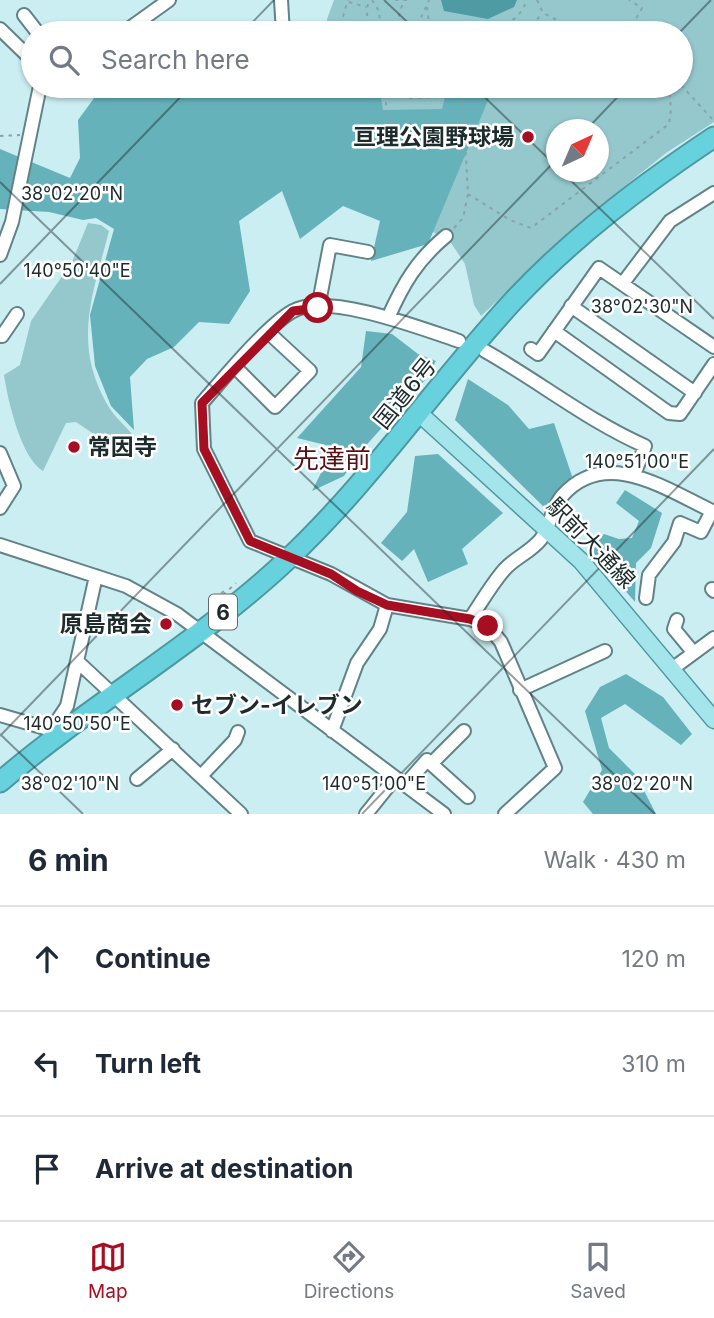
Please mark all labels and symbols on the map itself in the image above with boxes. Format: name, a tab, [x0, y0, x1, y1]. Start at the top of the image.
north arrow	[546, 119, 609, 182]
place label: 亘理公園野球場	[353, 123, 514, 151]
marker: 亘理公園野球場	[520, 129, 536, 145]
text: 38°02'20"N	[21, 183, 123, 204]
text: 140°50'40"E	[23, 260, 131, 281]
route start	[302, 292, 333, 323]
text: 38°02'30"N	[591, 296, 693, 317]
street label: 国道6号	[368, 352, 442, 434]
place label: 常因寺	[88, 433, 157, 461]
marker: 常因寺	[66, 439, 82, 455]
district label: 先達前	[293, 443, 371, 474]
text: 140°51'00"E	[585, 451, 689, 472]
street label: 駅前大通線	[541, 492, 641, 594]
road number: 6	[209, 594, 237, 630]
place label: 原島商会	[60, 610, 152, 638]
route end	[472, 610, 503, 641]
marker: 原島商会	[158, 616, 174, 632]
place label: セブン-イレブン	[191, 691, 363, 719]
marker: セブン-イレブン	[169, 697, 185, 713]
text: 140°50'50"E	[23, 713, 131, 734]
text: 38°02'10"N	[21, 773, 119, 794]
text: 140°51'00"E	[322, 773, 426, 794]
text: 38°02'20"N	[591, 773, 693, 794]

